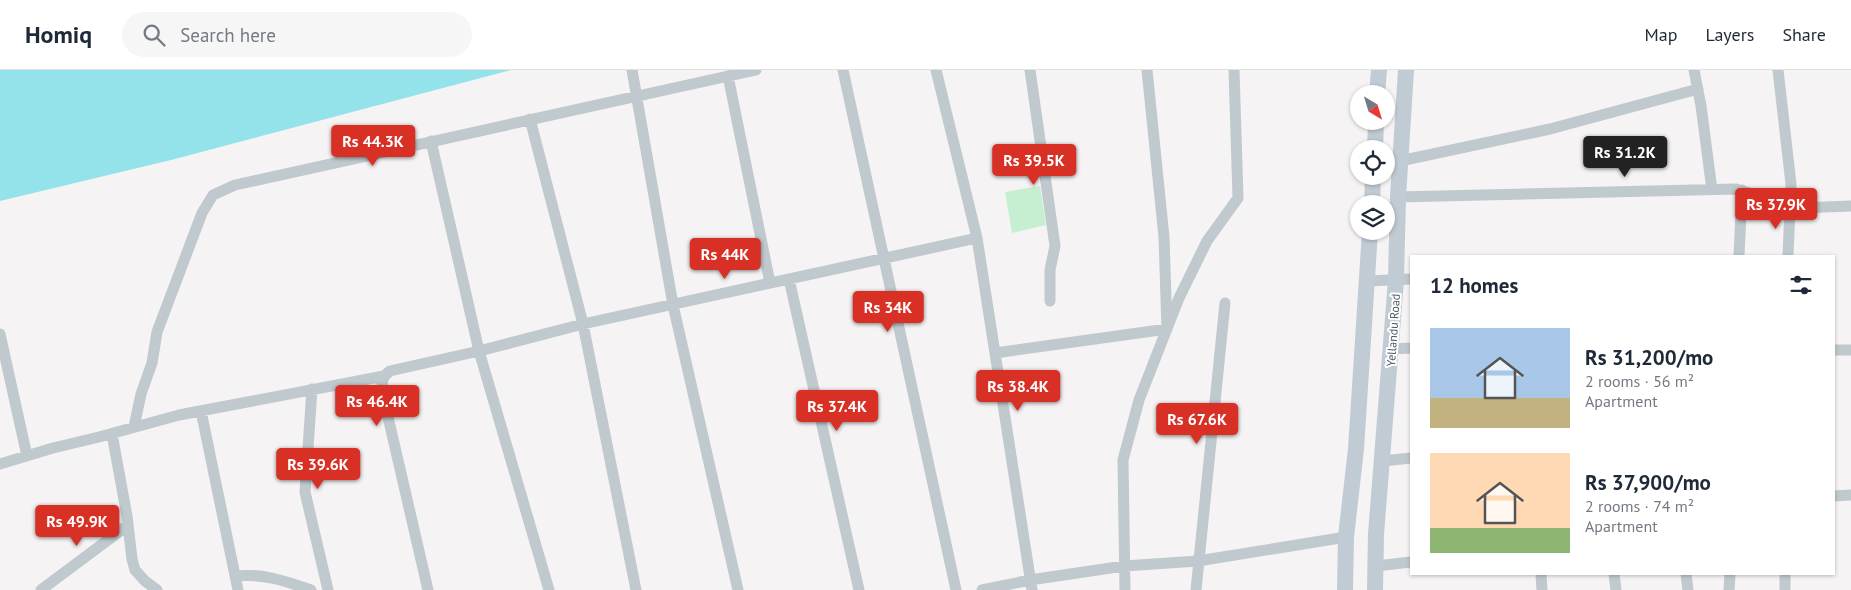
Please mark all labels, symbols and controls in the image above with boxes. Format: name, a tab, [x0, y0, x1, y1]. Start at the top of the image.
search box	[122, 12, 472, 57]
text: Homiq	[25, 19, 92, 50]
icon: search	[140, 21, 168, 49]
text: Search here	[180, 23, 276, 47]
text: Map	[1645, 23, 1677, 46]
text: Layers	[1705, 23, 1754, 46]
text: Share	[1782, 23, 1826, 46]
north arrow	[1350, 85, 1395, 130]
map controls	[1350, 85, 1395, 240]
pin: Rs 44.3K	[321, 124, 425, 167]
text: Rs 44.3K	[342, 131, 404, 151]
pin: Rs 31.2K	[1573, 136, 1677, 178]
button: locate	[1350, 140, 1395, 185]
text: Rs 31.2K	[1594, 142, 1656, 162]
pin: Rs 39.5K	[982, 144, 1086, 186]
text: Rs 39.5K	[1003, 150, 1065, 170]
pin: Rs 37.9K	[1724, 188, 1828, 230]
text: Rs 37.9K	[1746, 194, 1806, 214]
button: layers	[1350, 195, 1395, 240]
pin: Rs 44K	[684, 238, 766, 280]
text: Rs 44K	[701, 244, 749, 264]
icon: filters	[1787, 271, 1815, 299]
text: 12 homes	[1430, 272, 1518, 299]
pin: Rs 34K	[847, 290, 929, 333]
street label: Yellandu Road	[1383, 293, 1403, 367]
text: Rs 34K	[864, 297, 912, 317]
text: Rs 31,200/mo	[1585, 344, 1713, 371]
icon: home	[1470, 348, 1530, 408]
pin: Rs 38.4K	[966, 370, 1070, 412]
text: 2 rooms · 56 m²	[1585, 371, 1694, 391]
text: Rs 38.4K	[987, 376, 1049, 396]
pin: Rs 46.4K	[325, 384, 429, 427]
pin: Rs 37.4K	[785, 390, 889, 432]
text: Rs 46.4K	[346, 391, 408, 411]
text: Apartment	[1585, 391, 1658, 411]
text: Rs 37.4K	[807, 396, 867, 416]
pin: Rs 67.6K	[1145, 402, 1249, 445]
text: Rs 67.6K	[1167, 409, 1227, 429]
pin: Rs 39.6K	[266, 448, 370, 490]
text: Rs 39.6K	[287, 454, 349, 474]
text: Rs 37,900/mo	[1585, 469, 1711, 496]
icon: home	[1470, 473, 1530, 533]
text: 2 rooms · 74 m²	[1585, 496, 1694, 516]
pin: Rs 49.9K	[25, 504, 129, 547]
text: Rs 49.9K	[46, 511, 108, 531]
text: Apartment	[1585, 516, 1658, 536]

